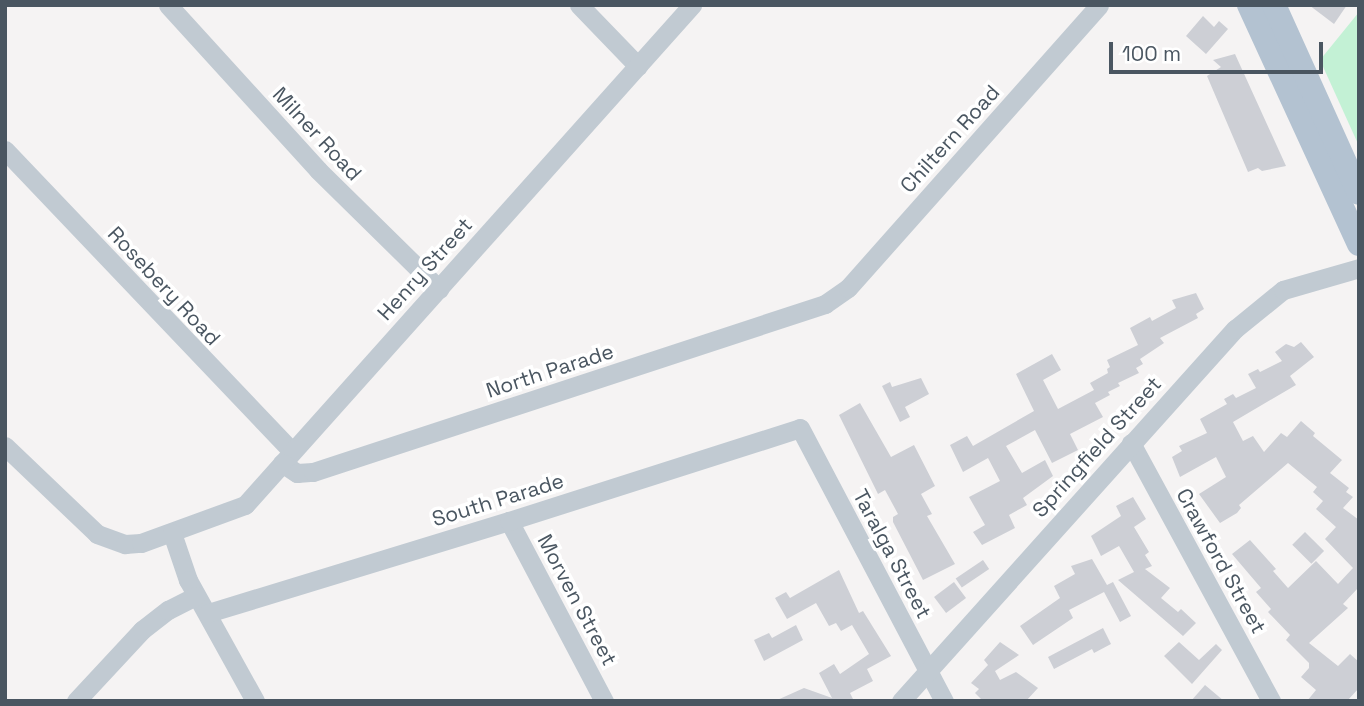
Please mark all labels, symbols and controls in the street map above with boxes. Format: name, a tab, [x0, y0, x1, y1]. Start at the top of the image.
scale bar	[1112, 28, 1326, 72]
text: 100 m	[1122, 40, 1181, 67]
street label: Chiltern Road	[895, 80, 1005, 198]
street label: Milner Road	[267, 82, 367, 186]
street label: Henry Street	[372, 212, 478, 326]
street label: Rosebery Road	[102, 221, 226, 351]
street label: North Parade	[483, 339, 617, 403]
street label: Springfield Street	[1027, 372, 1167, 522]
street label: South Parade	[429, 468, 567, 532]
street label: Crawford Street	[1171, 484, 1271, 638]
street label: Taralga Street	[847, 485, 937, 623]
street label: Morven Street	[532, 530, 622, 670]

